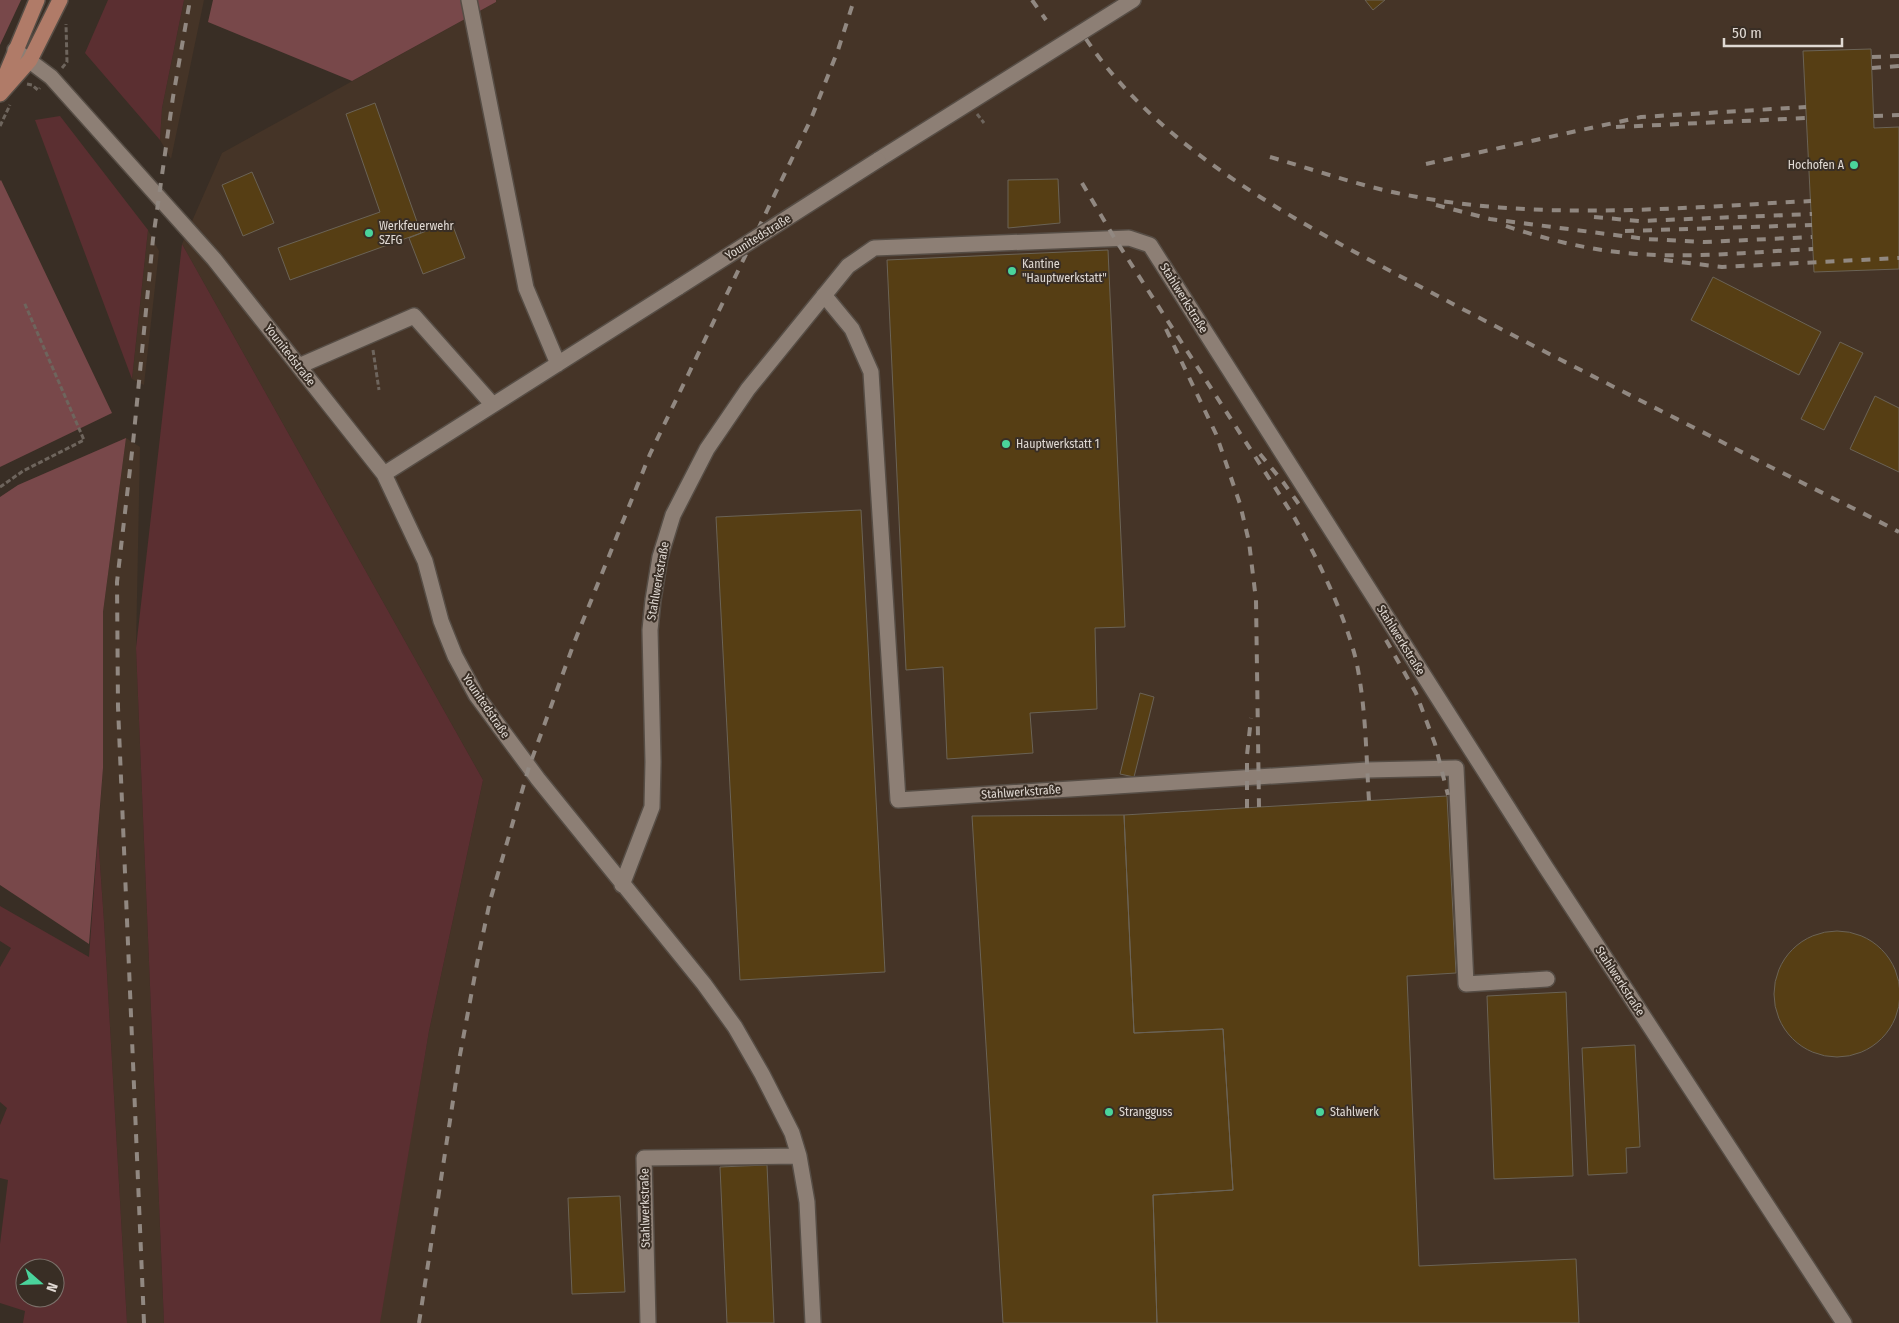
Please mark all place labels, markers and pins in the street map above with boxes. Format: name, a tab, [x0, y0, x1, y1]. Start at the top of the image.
place label: Hochofen A	[1788, 158, 1845, 172]
marker: Hochofen A	[1848, 159, 1860, 171]
place label: Werkfeuerwehr SZFG	[379, 219, 455, 247]
marker: Werkfeuerwehr SZFG	[363, 227, 375, 239]
place label: Kantine "Hauptwerkstatt"	[1022, 257, 1107, 285]
marker: Kantine "Hauptwerkstatt"	[1006, 265, 1018, 277]
place label: Hauptwerkstatt 1	[1016, 437, 1099, 451]
marker: Hauptwerkstatt 1	[1000, 438, 1012, 450]
place label: Strangguss	[1119, 1105, 1172, 1119]
place label: Stahlwerk	[1330, 1105, 1379, 1119]
marker: Strangguss	[1103, 1106, 1115, 1118]
marker: Stahlwerk	[1314, 1106, 1326, 1118]

